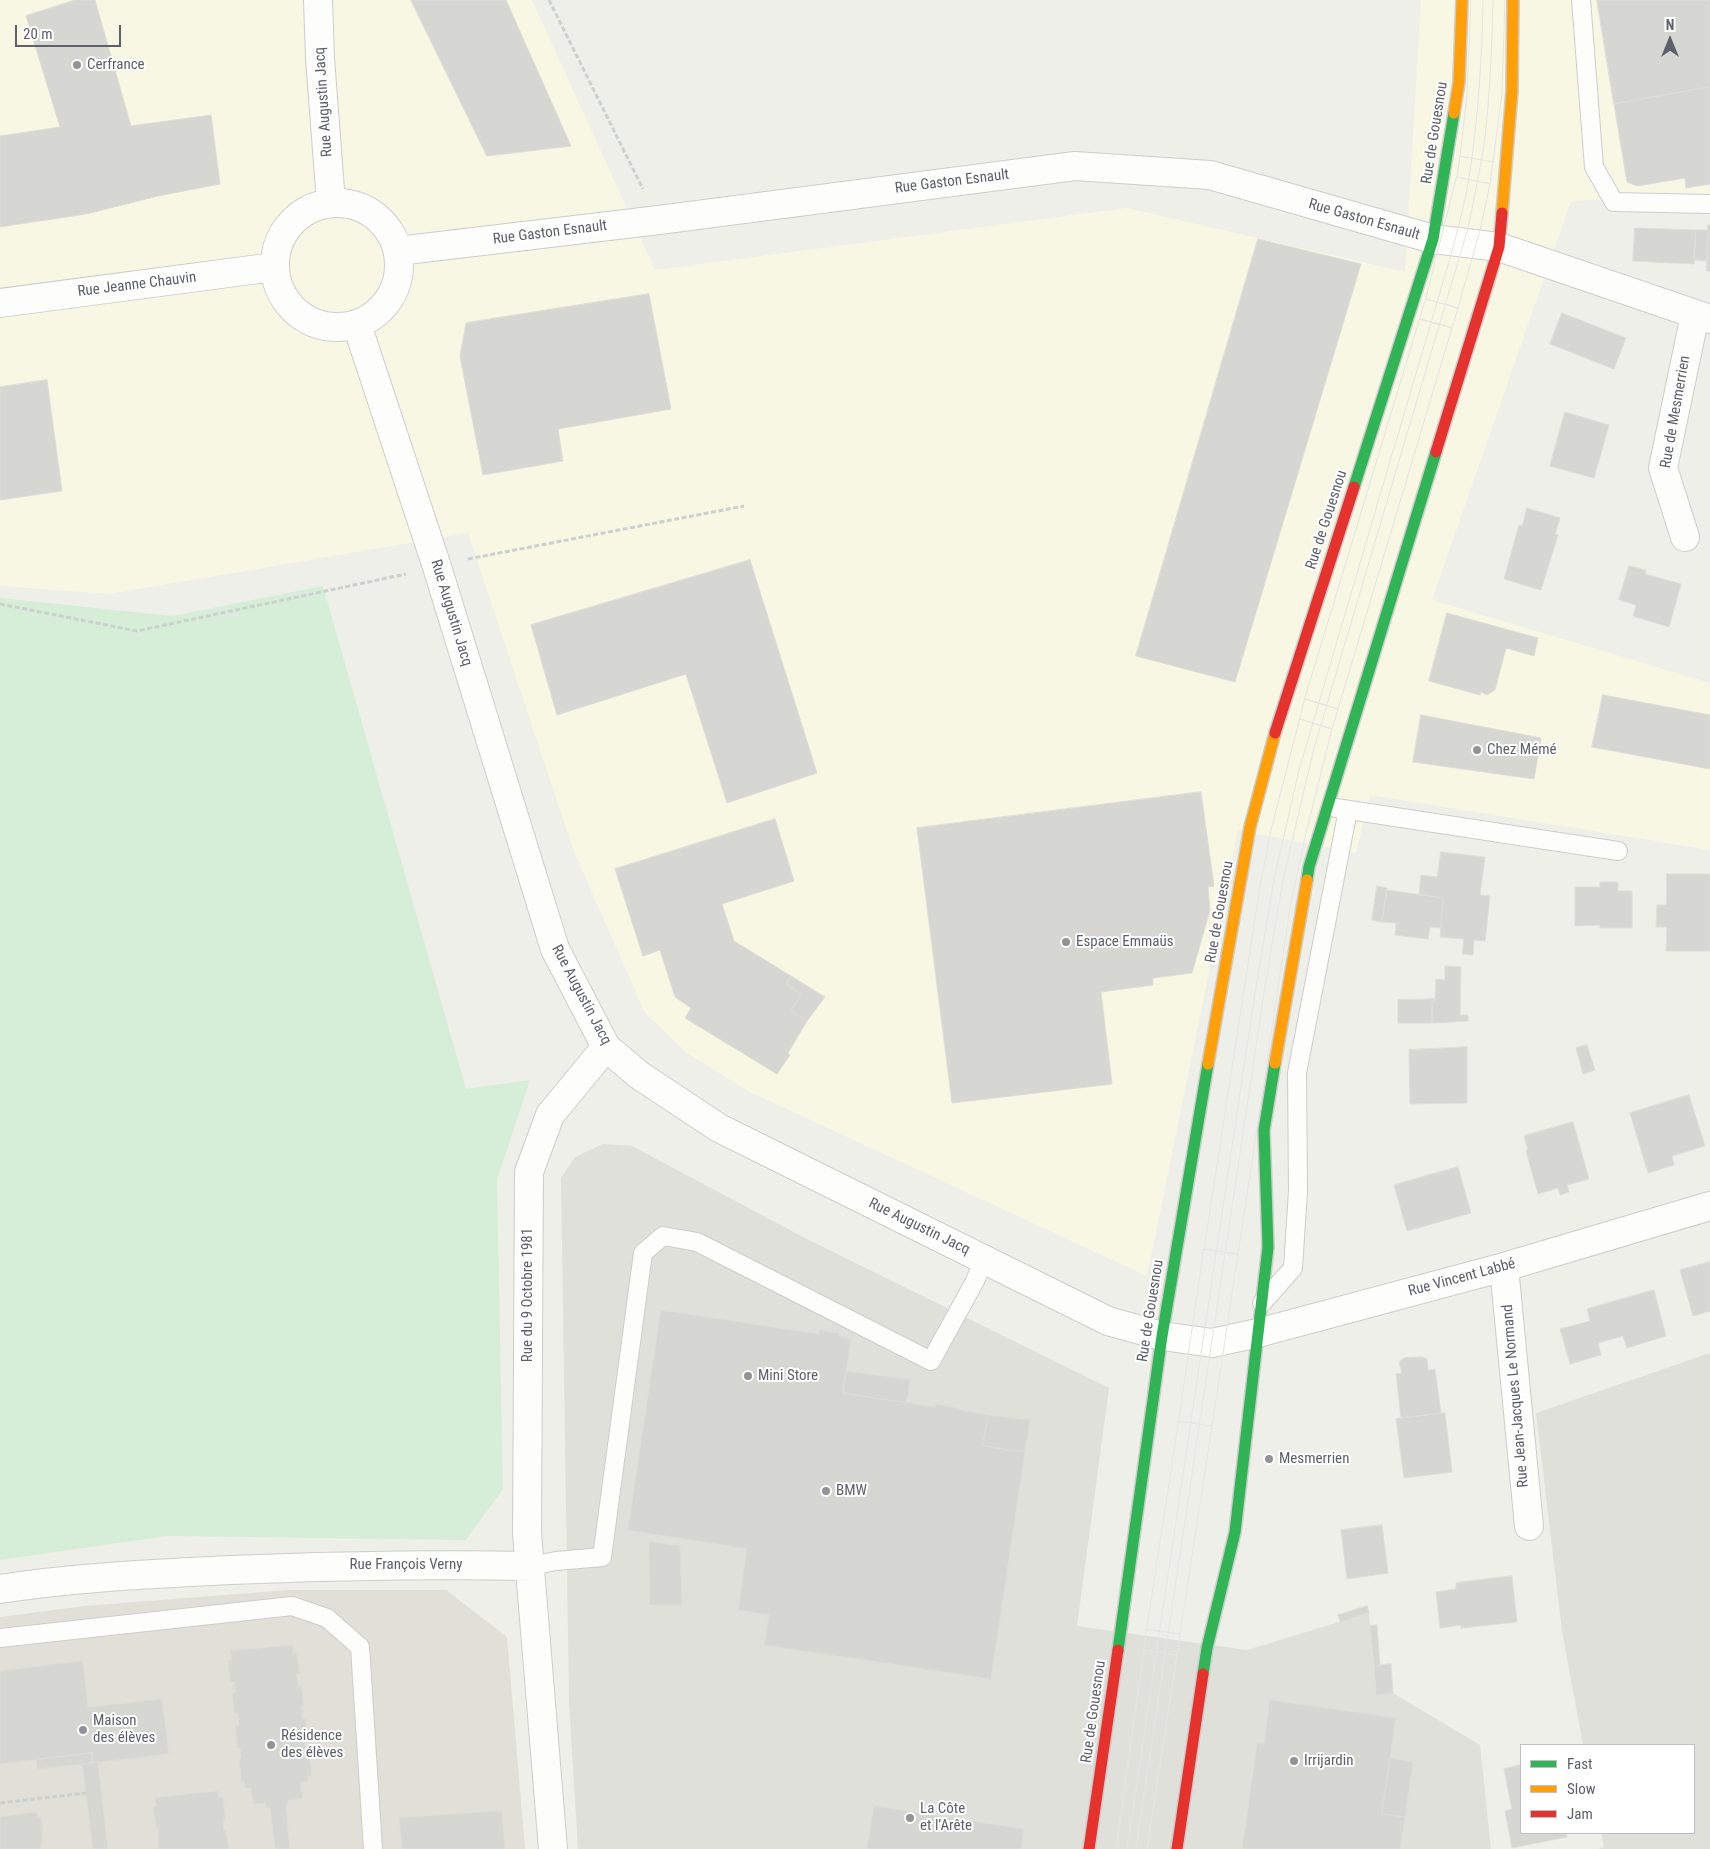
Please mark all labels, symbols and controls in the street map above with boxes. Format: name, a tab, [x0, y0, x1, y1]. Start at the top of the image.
scale bar	[18, 15, 124, 47]
north arrow	[1645, 15, 1695, 65]
text: N	[1666, 17, 1674, 33]
text: 20 m	[23, 25, 53, 43]
street label: Rue Augustin Jacq	[311, 46, 337, 158]
place label: Cerfrance	[87, 56, 145, 74]
marker: Cerfrance	[71, 59, 83, 71]
street label: Rue de Gouesnou	[1418, 81, 1452, 185]
street label: Rue Gaston Esnault	[894, 166, 1010, 198]
street label: Rue Gaston Esnault	[1306, 196, 1422, 244]
street label: Rue Gaston Esnault	[492, 217, 608, 249]
street label: Rue Jeanne Chauvin	[77, 269, 197, 301]
street label: Rue de Mesmerrien	[1657, 354, 1695, 470]
street label: Rue de Gouesnou	[1303, 468, 1351, 572]
street label: Rue Augustin Jacq	[426, 558, 476, 668]
place label: Chez Mémé	[1487, 741, 1556, 759]
marker: Chez Mémé	[1471, 744, 1483, 756]
street label: Rue de Gouesnou	[1202, 860, 1238, 964]
place label: Espace Emmaüs	[1076, 933, 1174, 951]
marker: Espace Emmaüs	[1060, 936, 1072, 948]
street label: Rue Augustin Jacq	[547, 942, 615, 1048]
street label: Rue Augustin Jacq	[865, 1195, 973, 1259]
street label: Rue du 9 Octobre 1981	[519, 1228, 537, 1362]
street label: Rue Vincent Labbé	[1407, 1255, 1517, 1301]
street label: Rue de Gouesnou	[1134, 1259, 1168, 1363]
street label: Rue Jean-Jacques Le Normand	[1499, 1304, 1533, 1488]
place label: Mini Store	[758, 1367, 818, 1385]
marker: Mini Store	[742, 1370, 754, 1382]
place label: Mesmerrien	[1279, 1450, 1349, 1468]
marker: Mesmerrien	[1263, 1453, 1275, 1465]
place label: BMW	[836, 1482, 867, 1500]
marker: BMW	[820, 1485, 832, 1497]
street label: Rue François Verny	[350, 1556, 462, 1574]
street label: Rue de Gouesnou	[1078, 1660, 1110, 1764]
place label: Maison des élèves	[93, 1712, 155, 1747]
marker: Maison des élèves	[77, 1724, 89, 1736]
place label: Résidence des élèves	[281, 1727, 343, 1762]
marker: Résidence des élèves	[265, 1739, 277, 1751]
legend	[1520, 1744, 1695, 1834]
place label: Irrijardin	[1304, 1752, 1353, 1770]
marker: Irrijardin	[1288, 1755, 1300, 1767]
text: Fast	[1567, 1755, 1592, 1773]
text: Slow	[1567, 1780, 1596, 1798]
place label: La Côte et l’Arête	[920, 1800, 972, 1835]
text: Jam	[1567, 1805, 1593, 1823]
marker: La Côte et l’Arête	[904, 1812, 916, 1824]

